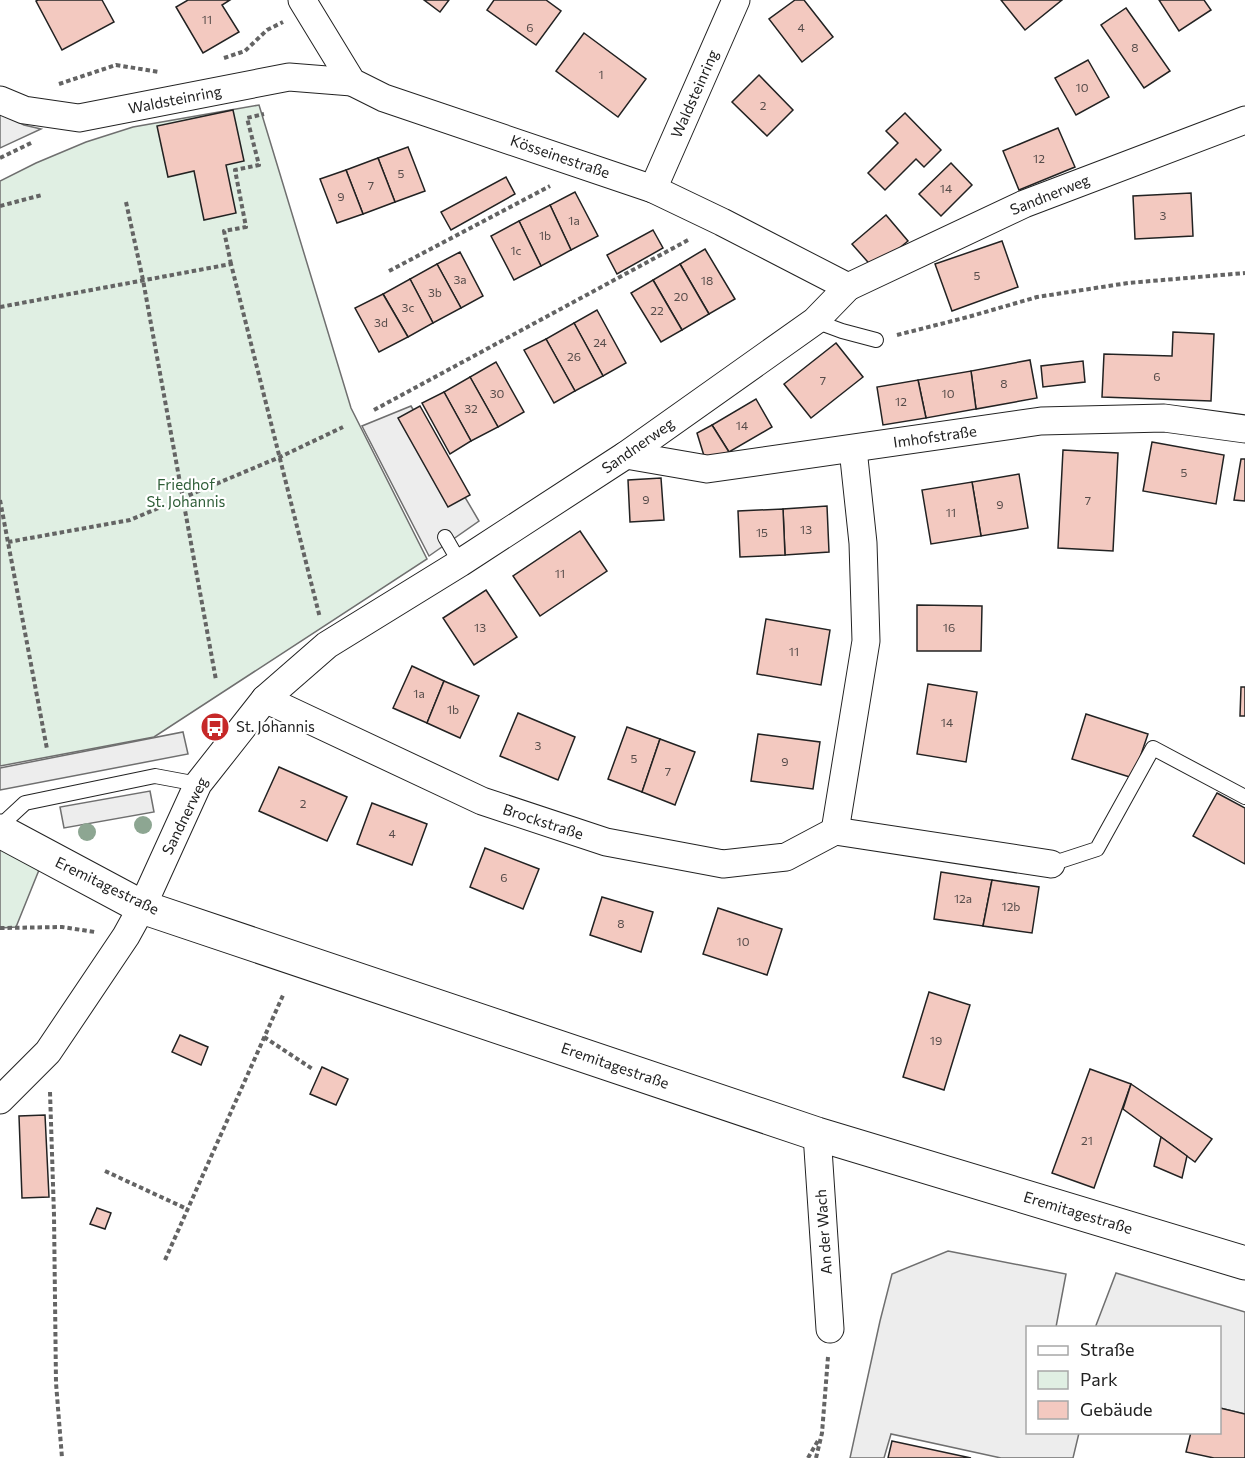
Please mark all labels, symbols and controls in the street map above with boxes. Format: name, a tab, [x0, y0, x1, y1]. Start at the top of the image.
house number: 11	[202, 12, 212, 26]
house number: 6	[526, 20, 534, 34]
house number: 4	[797, 20, 805, 34]
house number: 8	[1131, 40, 1139, 54]
street label: Waldsteinring	[667, 47, 722, 140]
house number: 1	[598, 67, 604, 81]
house number: 10	[1076, 80, 1089, 94]
street label: Waldsteinring	[127, 81, 223, 117]
house number: 2	[760, 98, 767, 112]
street label: Kösseinestraße	[508, 131, 612, 182]
house number: 12	[1033, 151, 1045, 165]
house number: 5	[398, 166, 405, 180]
street label: Sandnerweg	[1007, 170, 1092, 218]
house number: 7	[368, 178, 374, 192]
house number: 14	[940, 181, 952, 195]
house number: 9	[337, 189, 345, 203]
house number: 3	[1160, 208, 1167, 222]
house number: 1a	[568, 213, 580, 227]
house number: 1b	[539, 228, 551, 242]
house number: 1c	[510, 243, 522, 257]
house number: 5	[974, 268, 981, 282]
house number: 3a	[453, 272, 467, 286]
house number: 18	[701, 273, 713, 287]
house number: 3b	[428, 285, 442, 299]
house number: 20	[674, 289, 688, 303]
house number: 3c	[402, 300, 414, 314]
house number: 22	[650, 303, 664, 317]
house number: 3d	[374, 315, 388, 329]
house number: 24	[593, 335, 607, 349]
house number: 26	[567, 349, 581, 363]
house number: 6	[1153, 369, 1161, 383]
house number: 7	[820, 373, 826, 387]
house number: 8	[1000, 376, 1008, 390]
house number: 30	[490, 386, 505, 400]
house number: 10	[942, 386, 955, 400]
house number: 12	[895, 394, 907, 408]
house number: 32	[464, 401, 478, 415]
street label: Sandnerweg	[598, 414, 677, 477]
house number: 14	[736, 418, 748, 432]
street label: Imhofstraße	[892, 421, 978, 451]
house number: 5	[1181, 465, 1188, 479]
park label: Friedhof St. Johannis	[147, 475, 226, 510]
house number: 9	[642, 492, 650, 506]
house number: 7	[1085, 493, 1091, 507]
house number: 9	[996, 497, 1004, 511]
house number: 11	[946, 505, 956, 519]
house number: 13	[800, 522, 812, 536]
house number: 15	[756, 525, 768, 539]
house number: 11	[555, 566, 565, 580]
house number: 13	[474, 620, 486, 634]
house number: 16	[943, 620, 955, 634]
house number: 11	[789, 644, 799, 658]
house number: 1a	[413, 686, 425, 700]
house number: 1b	[447, 702, 459, 716]
bus stop icon: St. Johannis	[199, 711, 231, 743]
house number: 14	[941, 715, 953, 729]
place label: St. Johannis	[236, 717, 315, 735]
house number: 3	[535, 738, 542, 752]
house number: 5	[631, 751, 638, 765]
house number: 9	[781, 754, 789, 768]
house number: 7	[665, 764, 671, 778]
street label: Sandnerweg	[158, 774, 211, 857]
house number: 2	[300, 796, 307, 810]
street label: Brockstraße	[501, 800, 586, 843]
house number: 4	[388, 826, 396, 840]
street label: Eremitagestraße	[53, 852, 162, 918]
house number: 6	[500, 870, 508, 884]
house number: 12a	[954, 891, 972, 905]
house number: 12b	[1002, 899, 1020, 913]
house number: 8	[617, 916, 625, 930]
house number: 10	[737, 934, 750, 948]
house number: 19	[930, 1033, 942, 1047]
street label: Eremitagestraße	[559, 1038, 672, 1092]
house number: 21	[1081, 1133, 1093, 1147]
street label: Eremitagestraße	[1022, 1187, 1135, 1237]
street label: An der Wach	[811, 1189, 835, 1275]
legend	[1026, 1326, 1221, 1434]
text: Straße	[1080, 1338, 1135, 1360]
text: Park	[1080, 1368, 1118, 1390]
text: Gebäude	[1080, 1398, 1153, 1420]

